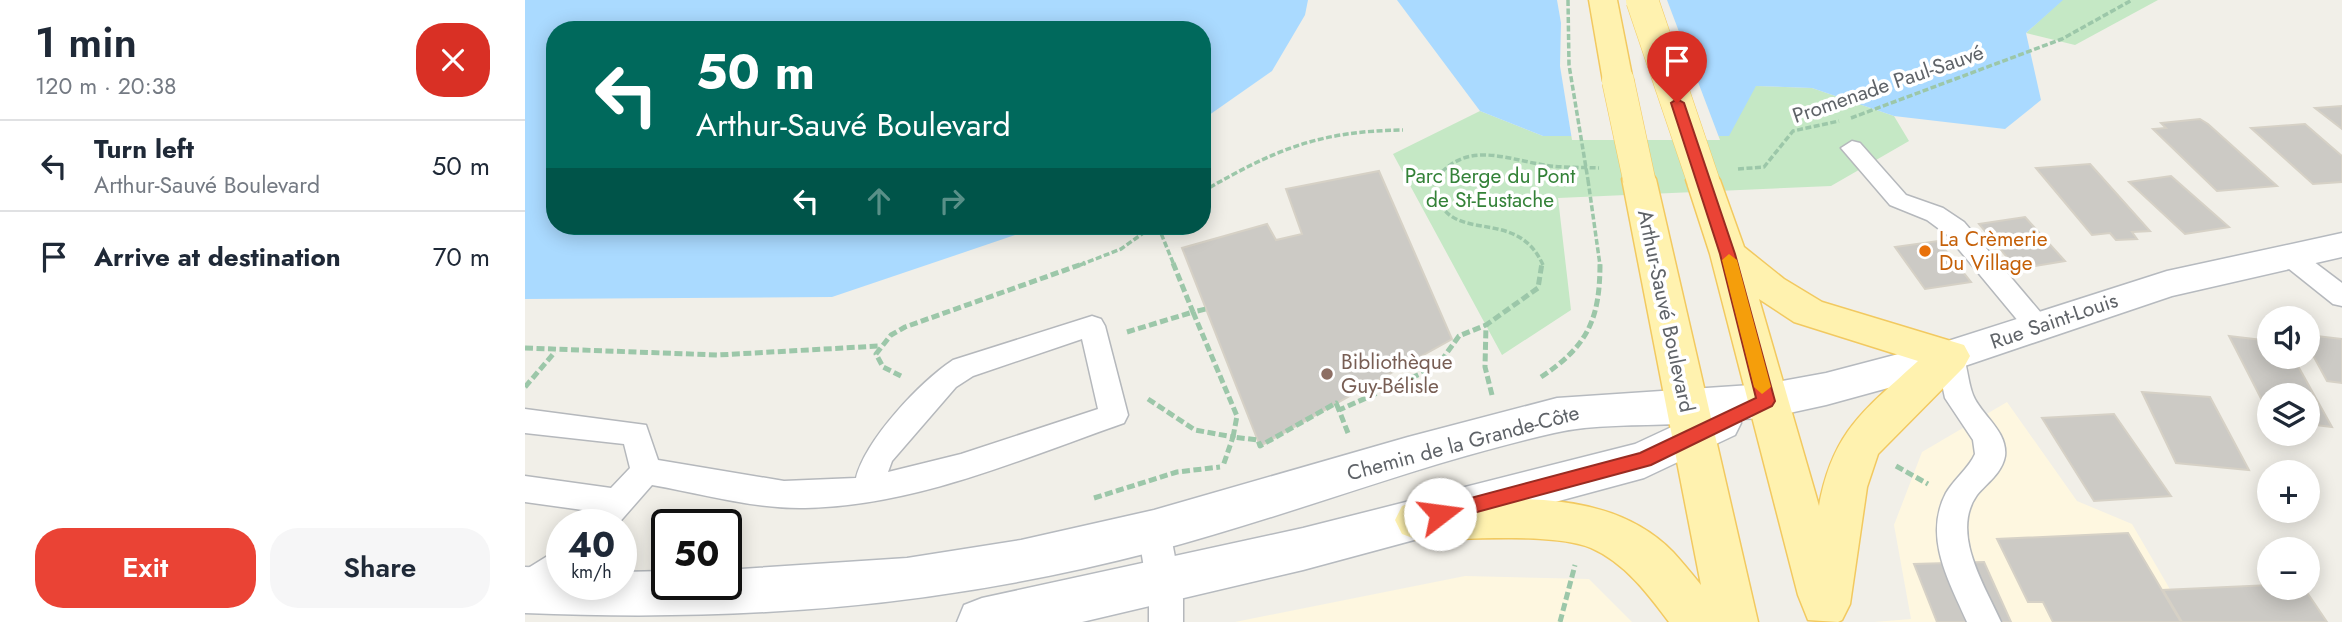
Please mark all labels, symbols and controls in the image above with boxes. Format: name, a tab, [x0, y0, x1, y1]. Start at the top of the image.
text: 1 min	[35, 12, 137, 73]
button: close	[416, 23, 490, 97]
pin	[1647, 31, 1707, 103]
text: 50 m	[696, 37, 815, 107]
street label: Promenade Paul-Sauvé	[1788, 37, 1988, 131]
icon: arrive	[1658, 42, 1696, 80]
icon: left	[581, 49, 672, 140]
text: 120 m · 20:38	[35, 69, 177, 103]
text: Arthur-Sauvé Boulevard	[696, 102, 1011, 148]
text: Turn left	[94, 130, 194, 168]
icon: left	[35, 147, 73, 185]
text: 50 m	[432, 147, 490, 185]
park label: Parc Berge du Pont de St-Eustache	[1405, 161, 1575, 215]
text: Arthur-Sauvé Boulevard	[94, 168, 320, 202]
icon: left	[787, 182, 825, 220]
icon: ahead	[860, 182, 898, 220]
icon: right	[933, 182, 971, 220]
street label: Arthur-Sauvé Boulevard	[1630, 207, 1702, 415]
place label: La Crèmerie Du Village	[1939, 224, 2048, 278]
icon: arrive	[35, 238, 73, 276]
text: Arrive at destination	[94, 238, 341, 276]
text: 70 m	[433, 238, 490, 276]
marker: La Crèmerie Du Village	[1917, 243, 1933, 259]
street label: Rue Saint-Louis	[1986, 285, 2122, 357]
map controls	[2257, 306, 2320, 600]
button: sound	[2257, 306, 2320, 369]
place label: Bibliothèque Guy-Bélisle	[1341, 347, 1453, 401]
marker: Bibliothèque Guy-Bélisle	[1319, 366, 1335, 382]
button: layers	[2257, 383, 2320, 446]
street label: Chemin de la Grande-Côte	[1344, 398, 1583, 488]
button: +	[2257, 460, 2320, 523]
position arrow	[1403, 477, 1477, 551]
speed limit sign: 50	[651, 509, 742, 600]
text: 40	[568, 520, 615, 570]
button: Exit	[35, 528, 256, 608]
button: Share	[270, 528, 490, 608]
button: −	[2257, 537, 2320, 600]
text: km/h	[571, 559, 612, 585]

